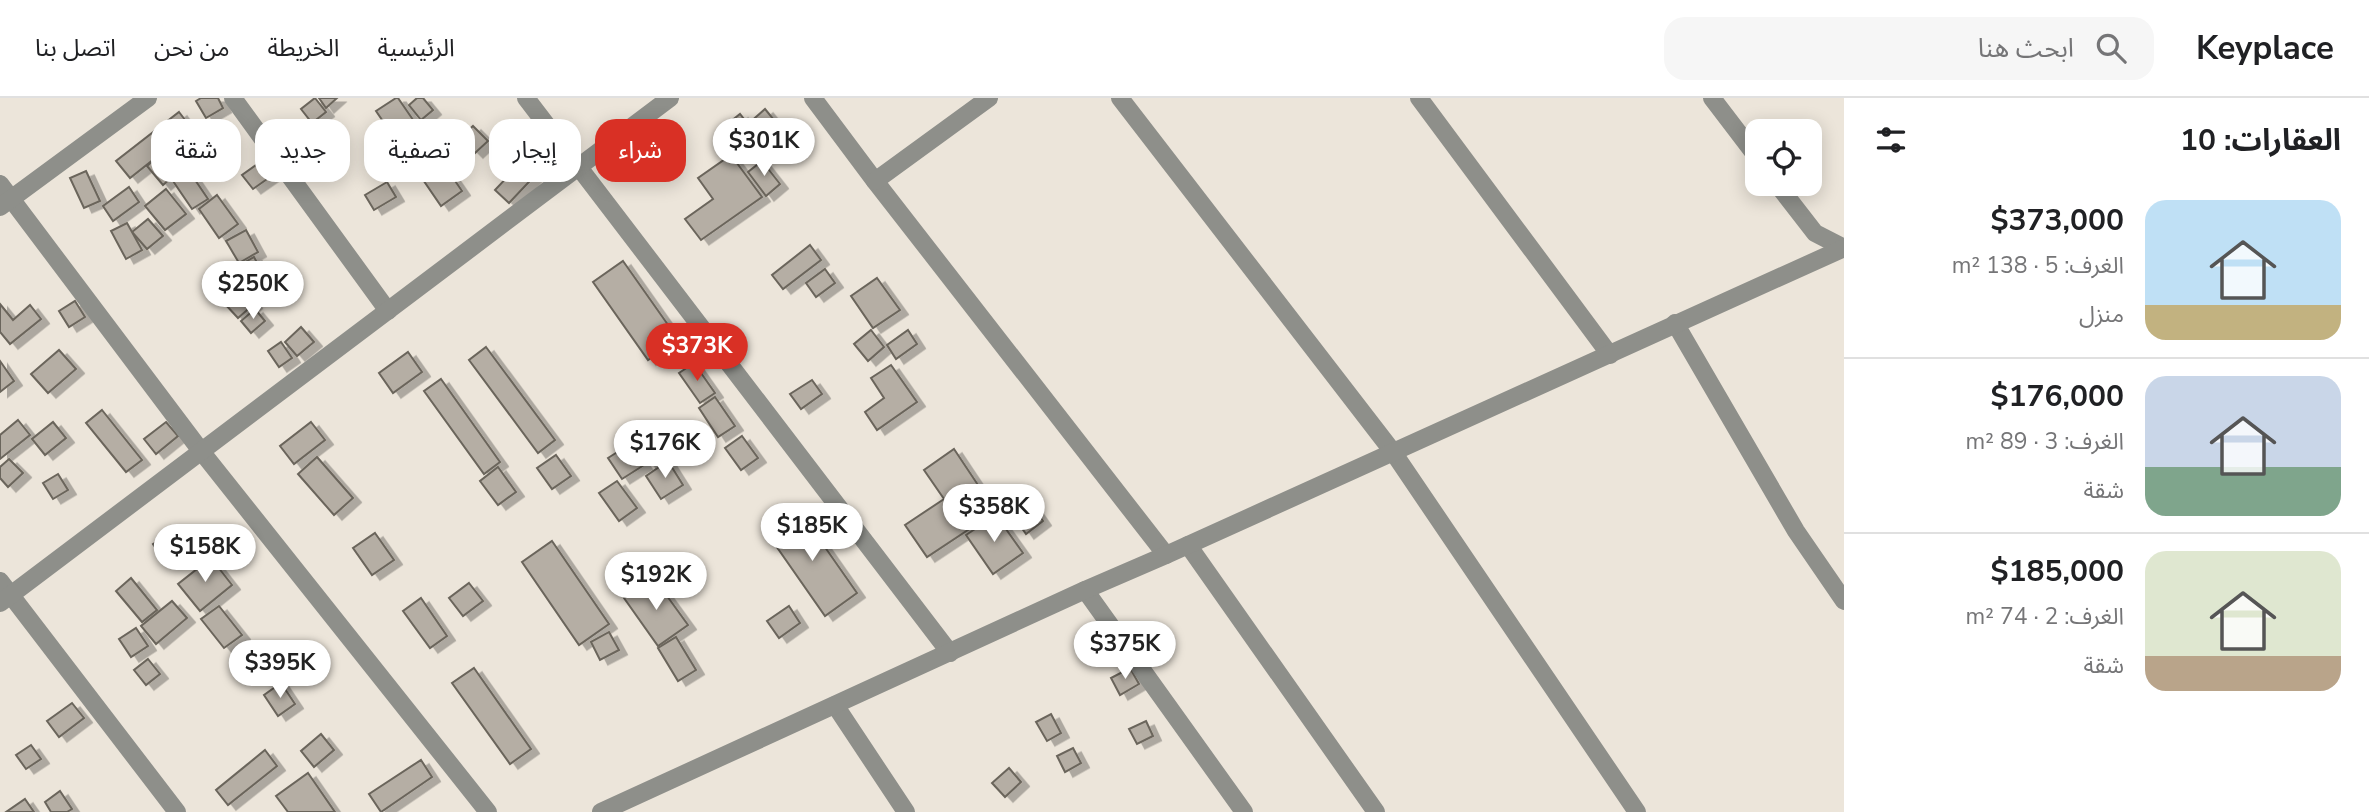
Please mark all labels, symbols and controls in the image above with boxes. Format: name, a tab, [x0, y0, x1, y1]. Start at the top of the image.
search box	[1664, 17, 2154, 80]
text: Keyplace	[2196, 26, 2334, 71]
icon: search	[2092, 29, 2130, 67]
text: ابحث هنا	[1978, 31, 2074, 66]
text: اتصل بنا	[35, 32, 116, 64]
text: من نحن	[154, 32, 230, 64]
text: الخريطة	[268, 32, 340, 64]
text: الرئيسية	[378, 32, 455, 64]
pin: $301K	[715, 118, 813, 178]
chip: شقة	[151, 119, 241, 182]
chip: جديد	[255, 119, 350, 182]
chip: تصفية	[364, 119, 475, 182]
chip: إيجار	[489, 119, 581, 182]
chip: شراء	[595, 119, 686, 182]
map controls	[1745, 119, 1822, 196]
button: locate	[1745, 119, 1822, 196]
text: العقارات: 10	[2180, 120, 2341, 161]
icon: filters	[1872, 121, 1910, 159]
text: $301K	[729, 125, 799, 156]
text: $373,000	[1991, 200, 2124, 241]
icon: home	[2201, 228, 2285, 312]
text: الغرف: 5 · 138 m²	[1952, 250, 2124, 281]
pin: $250K	[204, 262, 302, 321]
text: $250K	[218, 268, 288, 299]
text: منزل	[2079, 299, 2124, 330]
pin: $373K	[648, 324, 746, 383]
text: $373K	[662, 330, 732, 361]
text: $176,000	[1991, 376, 2124, 417]
icon: home	[2201, 404, 2285, 488]
pin: $176K	[616, 420, 714, 480]
text: الغرف: 3 · 89 m²	[1966, 426, 2124, 457]
text: $176K	[630, 427, 700, 458]
text: شقة	[2083, 475, 2124, 506]
pin: $358K	[945, 484, 1043, 544]
text: $358K	[959, 491, 1029, 522]
pin: $185K	[763, 504, 861, 563]
text: $185K	[777, 510, 847, 541]
pin: $158K	[156, 524, 254, 584]
text: $158K	[170, 531, 240, 562]
text: $185,000	[1991, 551, 2124, 592]
pin: $192K	[607, 552, 705, 612]
text: $192K	[621, 559, 691, 590]
icon: home	[2201, 579, 2285, 663]
text: الغرف: 2 · 74 m²	[1966, 601, 2124, 632]
pin: $375K	[1076, 622, 1174, 681]
text: $375K	[1090, 628, 1160, 659]
pin: $395K	[231, 640, 329, 700]
text: $395K	[245, 647, 315, 678]
text: شقة	[2083, 650, 2124, 681]

